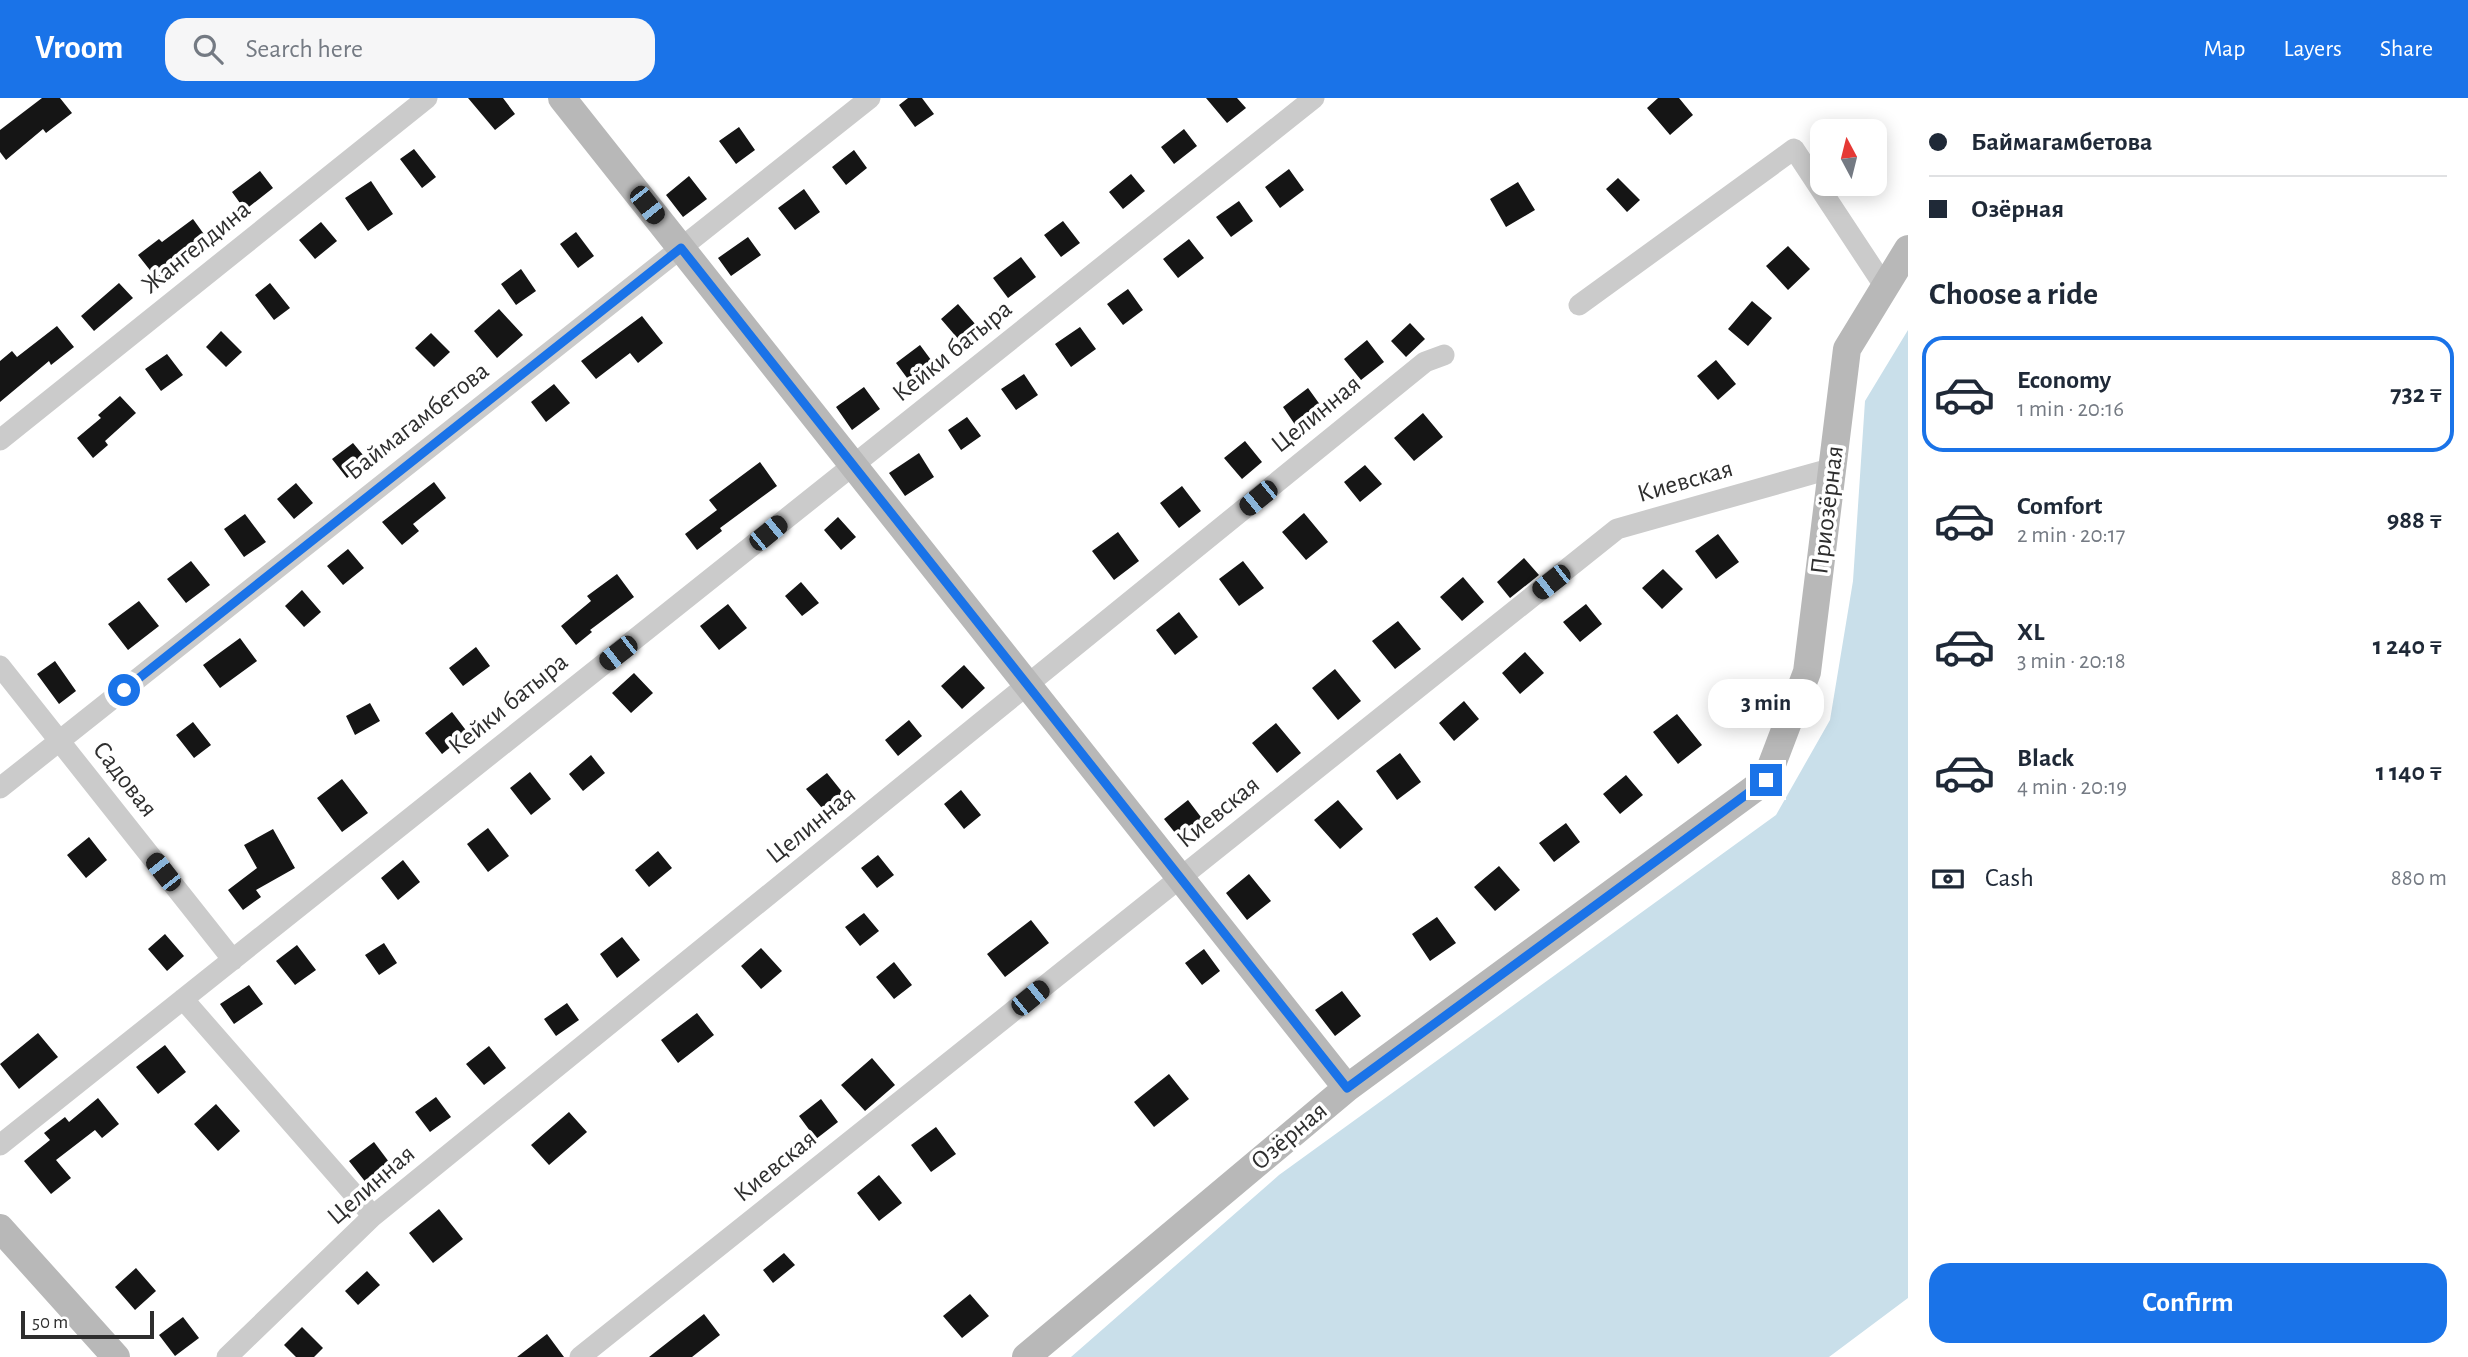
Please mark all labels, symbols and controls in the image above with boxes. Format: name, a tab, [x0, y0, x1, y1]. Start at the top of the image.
search box	[165, 18, 655, 81]
icon: search	[189, 30, 227, 68]
text: Vroom	[35, 32, 123, 65]
text: Search here	[245, 36, 363, 62]
text: Map	[2203, 37, 2245, 61]
text: Layers	[2283, 37, 2342, 61]
text: Share	[2380, 37, 2433, 61]
north arrow	[1810, 119, 1886, 196]
map controls	[1810, 119, 1887, 196]
text: Баймагамбетова	[1971, 129, 2152, 155]
car	[626, 182, 669, 228]
street label: Жангелдина	[137, 196, 255, 298]
text: Озёрная	[1971, 196, 2064, 222]
text: Choose a ride	[1929, 278, 2098, 310]
street label: Кейки батыра	[887, 295, 1017, 407]
street label: Баймагамбетова	[340, 357, 494, 485]
icon: car	[1933, 363, 1996, 426]
text: Economy	[2017, 367, 2111, 393]
street label: Целинная	[1266, 370, 1366, 458]
text: 732 ₸	[2390, 381, 2443, 407]
text: 1 min · 20:16	[2017, 398, 2124, 421]
street label: Приозёрная	[1806, 444, 1848, 576]
street label: Киевская	[1634, 455, 1736, 507]
car	[1236, 477, 1281, 519]
icon: car	[1933, 489, 1996, 552]
text: Comfort	[2017, 493, 2102, 519]
text: 988 ₸	[2387, 507, 2443, 533]
car	[746, 512, 791, 554]
text: 2 min · 20:17	[2017, 524, 2125, 547]
car	[1528, 561, 1575, 603]
icon: car	[1933, 615, 1996, 678]
text: XL	[2017, 619, 2044, 645]
car	[595, 632, 642, 674]
text: 1 240 ₸	[2373, 633, 2443, 659]
street label: Кейки батыра	[443, 648, 573, 760]
text: 3 min · 20:18	[2017, 650, 2126, 673]
route start	[108, 674, 140, 706]
callout: 3 min	[1708, 678, 1824, 728]
text: 3 min	[1741, 692, 1791, 715]
street label: Садовая	[88, 736, 162, 822]
icon: car	[1933, 741, 1996, 804]
text: Black	[2017, 745, 2074, 771]
text: 1 140 ₸	[2376, 759, 2443, 785]
route end	[1750, 764, 1782, 796]
street label: Киевская	[1172, 771, 1264, 853]
text: 4 min · 20:19	[2017, 776, 2127, 799]
street label: Целинная	[761, 781, 861, 869]
car	[142, 849, 185, 895]
icon: cash	[1929, 860, 1967, 898]
text: Cash	[1985, 865, 2034, 891]
text: 880 m	[2391, 867, 2447, 890]
car	[1008, 977, 1053, 1019]
street label: Озёрная	[1246, 1097, 1332, 1175]
street label: Киевская	[729, 1125, 821, 1207]
street label: Целинная	[322, 1140, 420, 1230]
button: Confirm	[1929, 1263, 2447, 1343]
scale bar	[21, 1308, 154, 1340]
text: 50 m	[32, 1313, 68, 1332]

